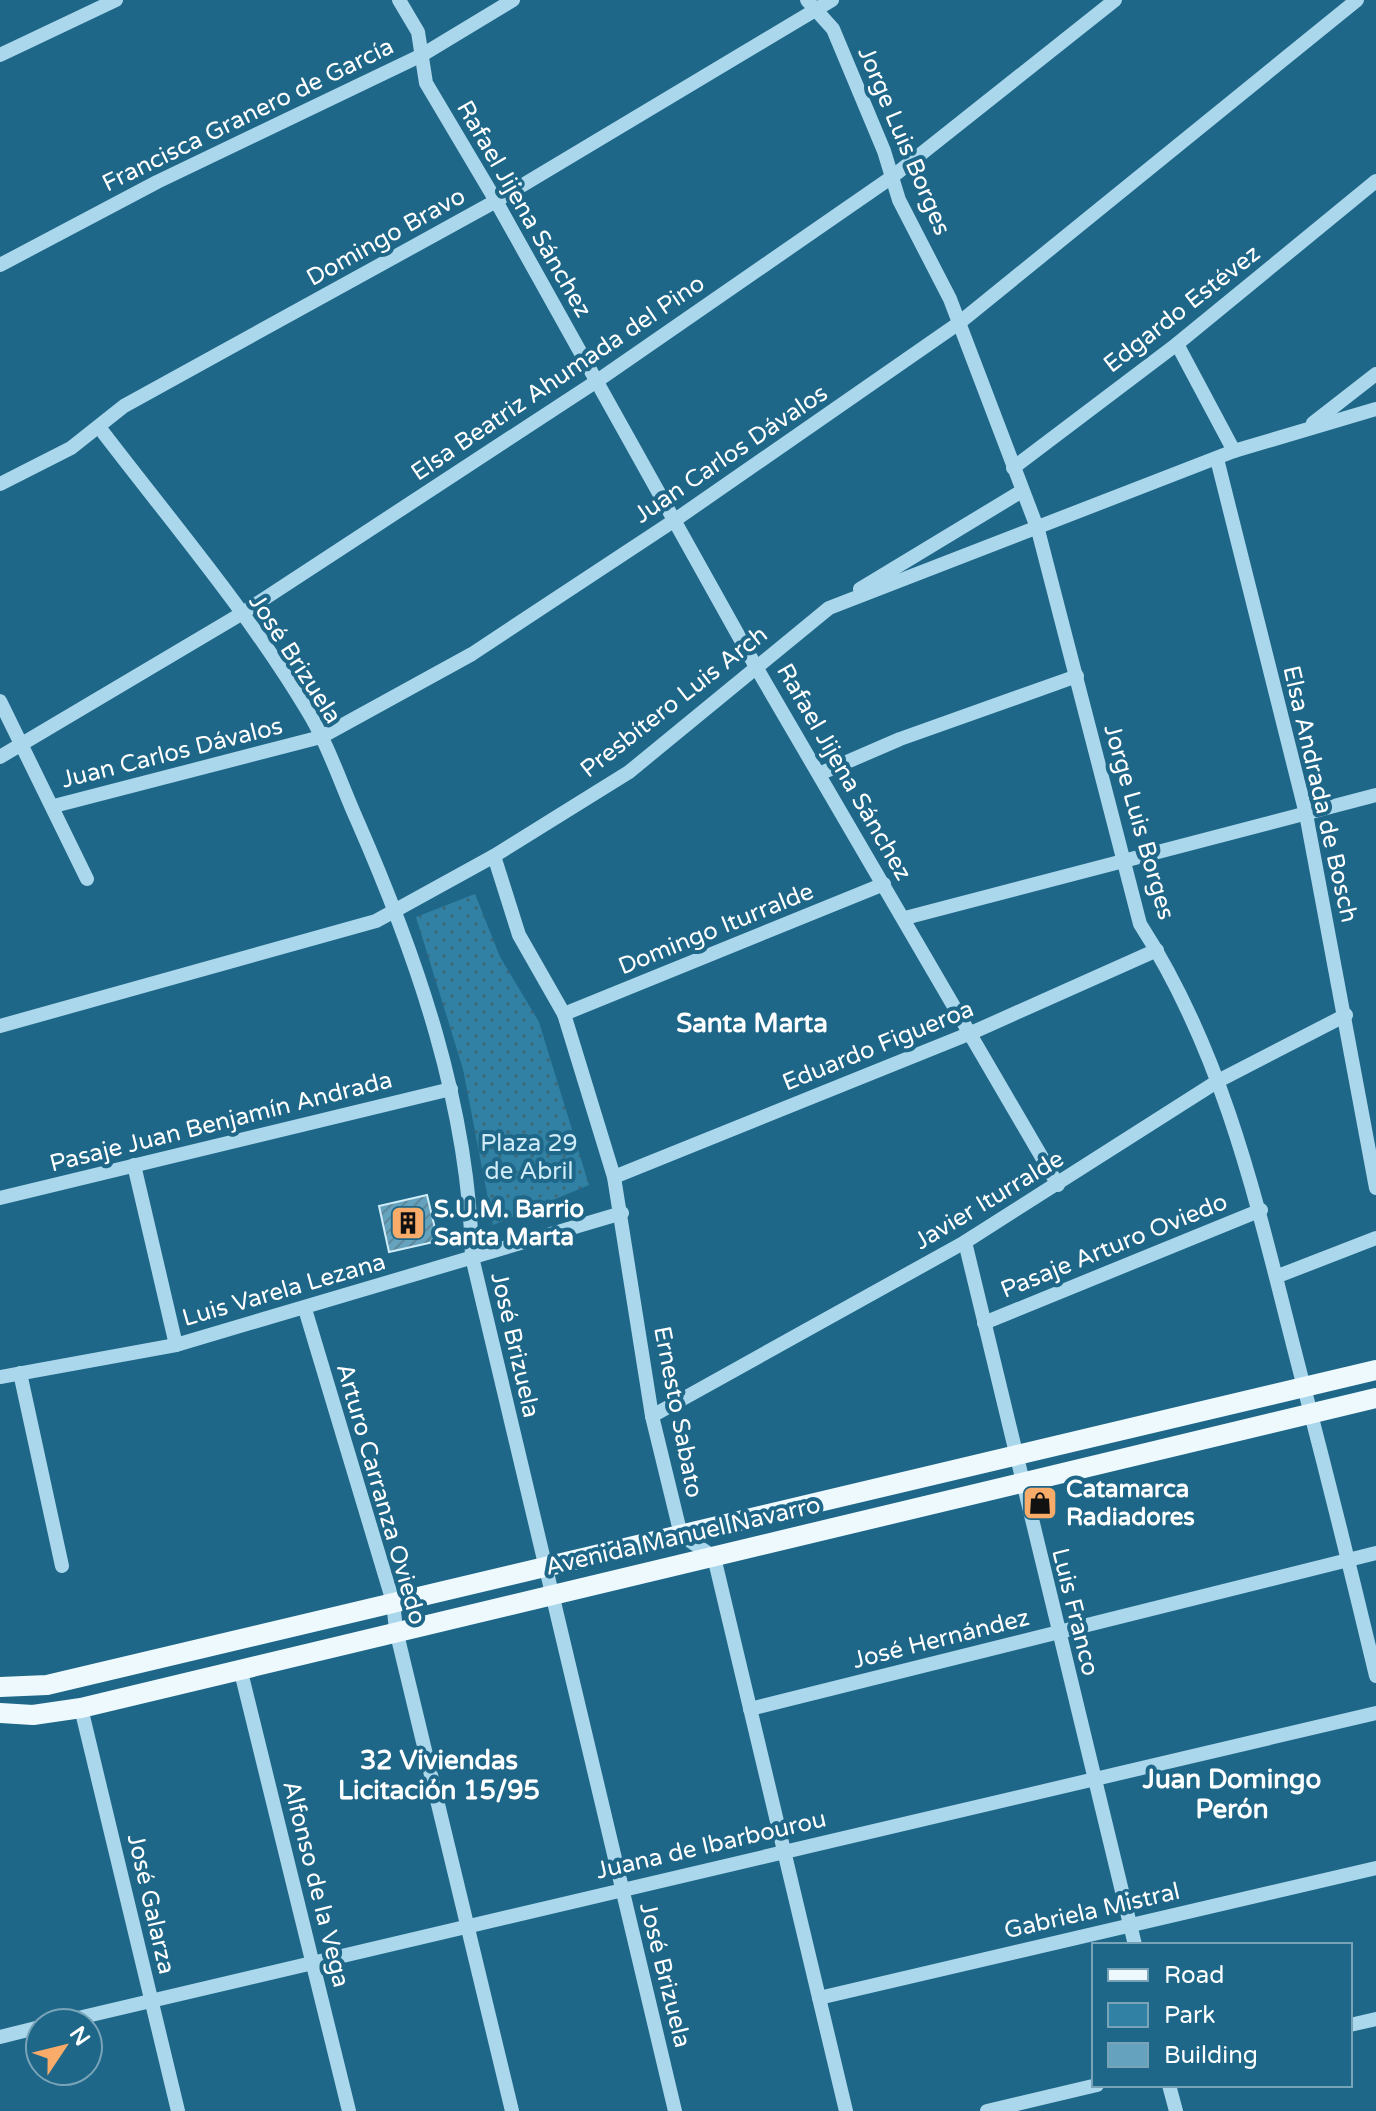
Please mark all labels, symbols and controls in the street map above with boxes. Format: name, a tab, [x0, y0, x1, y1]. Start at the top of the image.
street label: Francisca Granero de García	[98, 32, 398, 198]
street label: Jorge Luis Borges	[851, 42, 957, 240]
street label: Rafael Jijena Sánchez	[450, 96, 598, 322]
street label: Domingo Bravo	[302, 181, 470, 293]
street label: Edgardo Estévez	[1098, 239, 1266, 379]
street label: Elsa Beatriz Ahumada del Pino	[406, 269, 710, 487]
street label: Juan Carlos Dávalos	[629, 378, 833, 530]
street label: José Brizuela	[242, 589, 348, 729]
street label: Presbítero Luis Arch	[575, 620, 773, 784]
street label: Rafael Jijena Sánchez	[770, 659, 918, 885]
street label: Elsa Andrada de Bosch	[1276, 663, 1364, 925]
street label: Juan Carlos Dávalos	[58, 711, 286, 795]
street label: Jorge Luis Borges	[1097, 721, 1181, 923]
street label: Domingo Iturralde	[614, 877, 818, 981]
street label: Eduardo Figueroa	[778, 994, 978, 1098]
district label: Santa Marta	[676, 1008, 828, 1039]
street label: Pasaje Juan Benjamín Andrada	[47, 1065, 395, 1179]
park label: Plaza 29 de Abril	[480, 1129, 578, 1186]
street label: Javier Iturralde	[909, 1144, 1069, 1256]
street label: Pasaje Arturo Oviedo	[996, 1187, 1232, 1305]
place label: S.U.M. Barrio Santa Marta	[434, 1195, 584, 1252]
building icon: S.U.M. Barrio Santa Marta	[389, 1204, 427, 1242]
street label: Luis Varela Lezana	[179, 1247, 389, 1333]
street label: José Brizuela	[484, 1269, 546, 1421]
street label: Ernesto Sabato	[647, 1324, 709, 1500]
street label: Arturo Carranza Oviedo	[330, 1360, 432, 1628]
place label: Catamarca Radiadores	[1066, 1475, 1195, 1532]
shop icon: Catamarca Radiadores	[1021, 1484, 1059, 1522]
street label: Avenida Manuel Navarro	[543, 1490, 823, 1582]
street label: Luis Franco	[1045, 1545, 1105, 1679]
street label: José Hernández	[850, 1603, 1032, 1675]
district label: 32 Viviendas Licitación 15/95	[338, 1745, 540, 1806]
district label: Juan Domingo Perón	[1142, 1764, 1321, 1825]
street label: Alfonso de la Vega	[276, 1778, 356, 1990]
street label: Juana de Ibarbourou	[593, 1804, 829, 1886]
street label: José Galarza	[121, 1831, 181, 1977]
street label: Gabriela Mistral	[1001, 1877, 1183, 1945]
street label: José Brizuela	[633, 1900, 697, 2050]
legend	[1092, 1943, 1352, 2087]
text: Road	[1164, 1961, 1224, 1990]
text: Park	[1164, 2001, 1215, 2030]
north arrow	[24, 2007, 104, 2087]
text: N	[64, 2021, 95, 2051]
text: Building	[1164, 2041, 1258, 2070]

